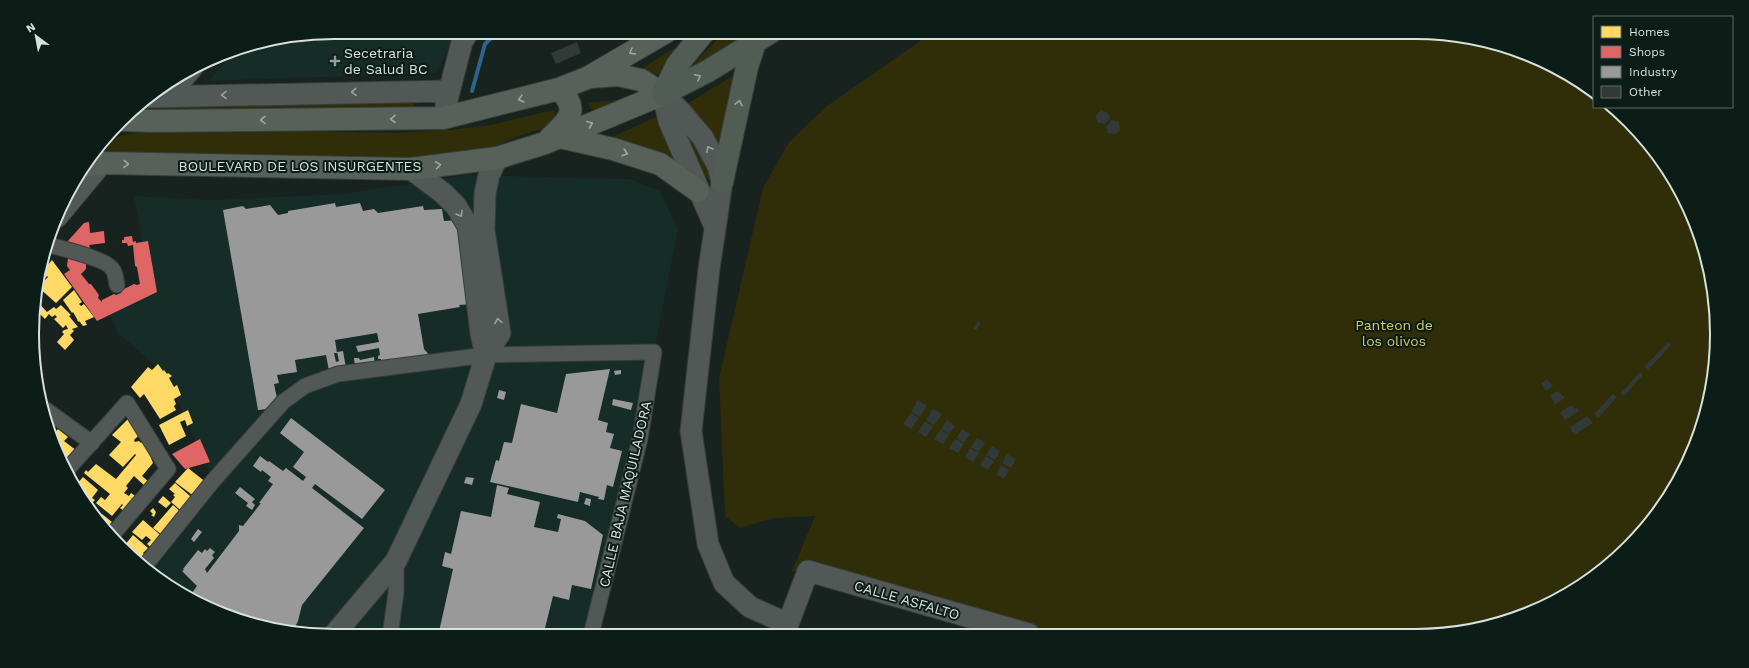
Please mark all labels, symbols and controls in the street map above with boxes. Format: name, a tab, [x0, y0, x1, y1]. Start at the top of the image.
north arrow	[16, 16, 56, 56]
legend	[1593, 16, 1733, 108]
text: N	[24, 20, 38, 36]
text: Homes	[1629, 25, 1670, 39]
place label: Secetraria de Salud BC	[344, 45, 428, 77]
text: Shops	[1629, 45, 1665, 59]
one-way arrow	[629, 47, 636, 54]
marker: Secetraria de Salud BC	[329, 55, 341, 67]
text: Industry	[1629, 65, 1678, 79]
one-way arrow	[693, 74, 701, 81]
text: Other	[1629, 85, 1662, 99]
one-way arrow	[351, 88, 357, 96]
one-way arrow	[221, 90, 227, 99]
one-way arrow	[518, 94, 524, 102]
one-way arrow	[735, 100, 743, 106]
one-way arrow	[390, 115, 396, 123]
one-way arrow	[260, 116, 266, 124]
one-way arrow	[586, 121, 593, 129]
one-way arrow	[706, 146, 714, 153]
one-way arrow	[622, 148, 629, 156]
street label: BOULEVARD DE LOS INSURGENTES	[179, 158, 421, 174]
one-way arrow	[123, 159, 129, 168]
one-way arrow	[435, 161, 441, 170]
one-way arrow	[456, 210, 463, 217]
one-way arrow	[494, 317, 503, 324]
park label: Panteon de los olivos	[1355, 317, 1433, 349]
street label: CALLE BAJA MAQUILADORA	[596, 399, 654, 589]
street label: CALLE ASFALTO	[852, 577, 962, 623]

